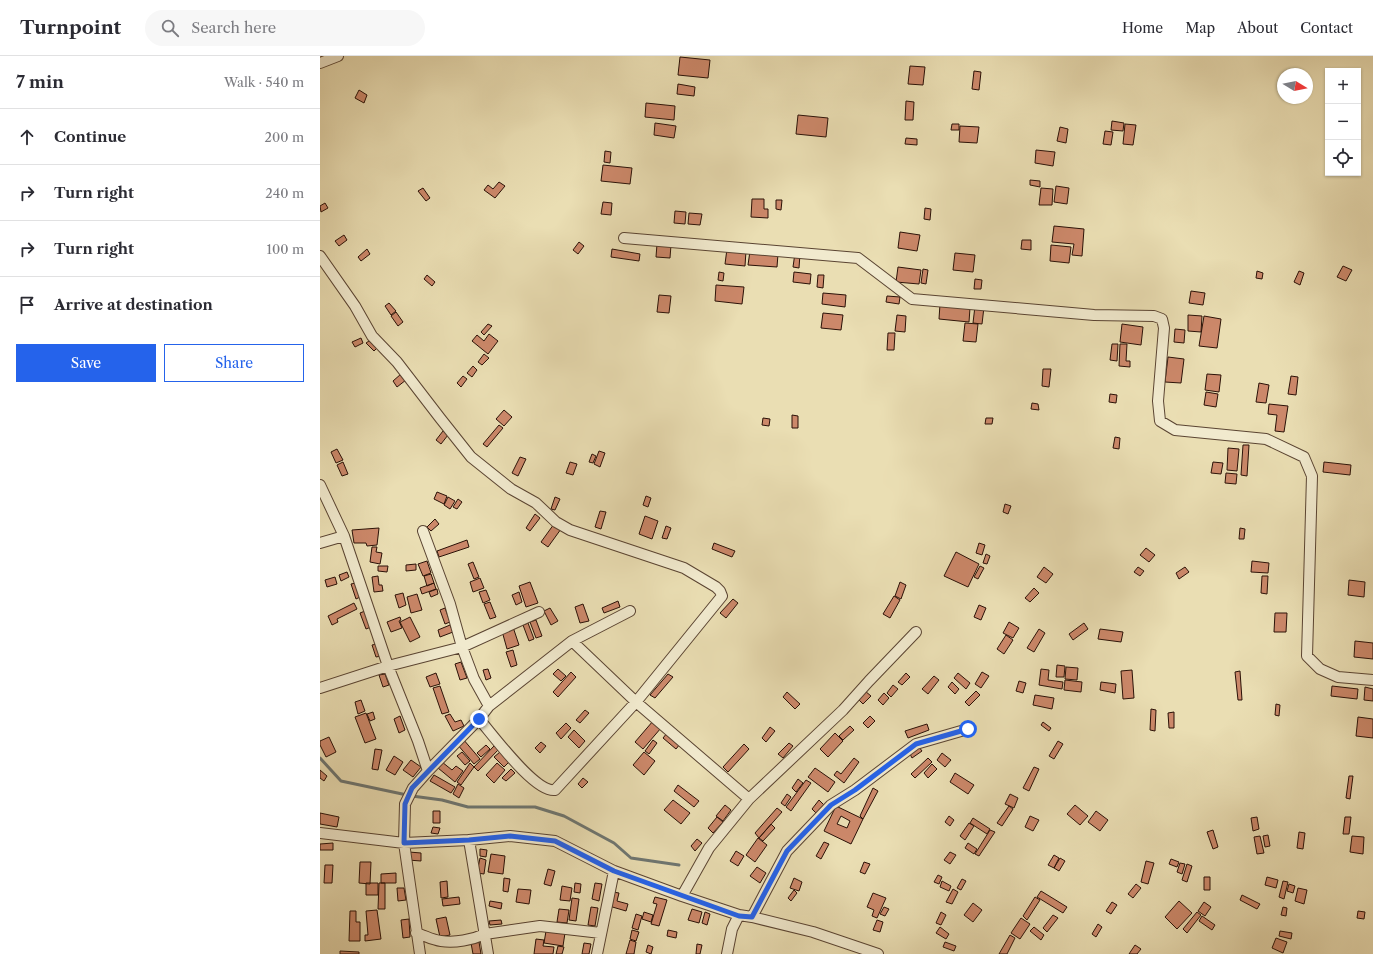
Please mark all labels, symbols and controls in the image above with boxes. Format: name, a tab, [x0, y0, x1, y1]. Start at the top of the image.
search box	[145, 10, 425, 46]
text: Turnpoint	[20, 16, 121, 39]
icon: search	[159, 17, 181, 39]
text: Search here	[191, 18, 276, 37]
text: Home	[1122, 19, 1163, 37]
text: Map	[1185, 19, 1215, 37]
text: About	[1237, 19, 1278, 37]
text: Contact	[1300, 19, 1353, 37]
north arrow	[1277, 68, 1313, 104]
map controls	[1325, 68, 1361, 176]
button: +	[1325, 68, 1361, 104]
text: 7 min	[16, 72, 64, 92]
text: Walk · 540 m	[224, 74, 304, 90]
button: −	[1325, 104, 1361, 140]
icon: ahead	[16, 126, 38, 148]
text: Continue	[54, 127, 126, 146]
text: 200 m	[264, 129, 304, 145]
button: locate	[1325, 140, 1361, 176]
icon: right	[16, 182, 38, 204]
text: Turn right	[54, 183, 134, 202]
text: 240 m	[265, 185, 304, 201]
icon: right	[16, 238, 38, 260]
text: Turn right	[54, 239, 134, 258]
text: 100 m	[266, 241, 304, 257]
icon: arrive	[16, 294, 38, 316]
text: Arrive at destination	[54, 295, 213, 314]
button: Save	[16, 344, 156, 382]
button: Share	[164, 344, 304, 382]
route end	[470, 710, 488, 728]
route start	[959, 720, 977, 738]

